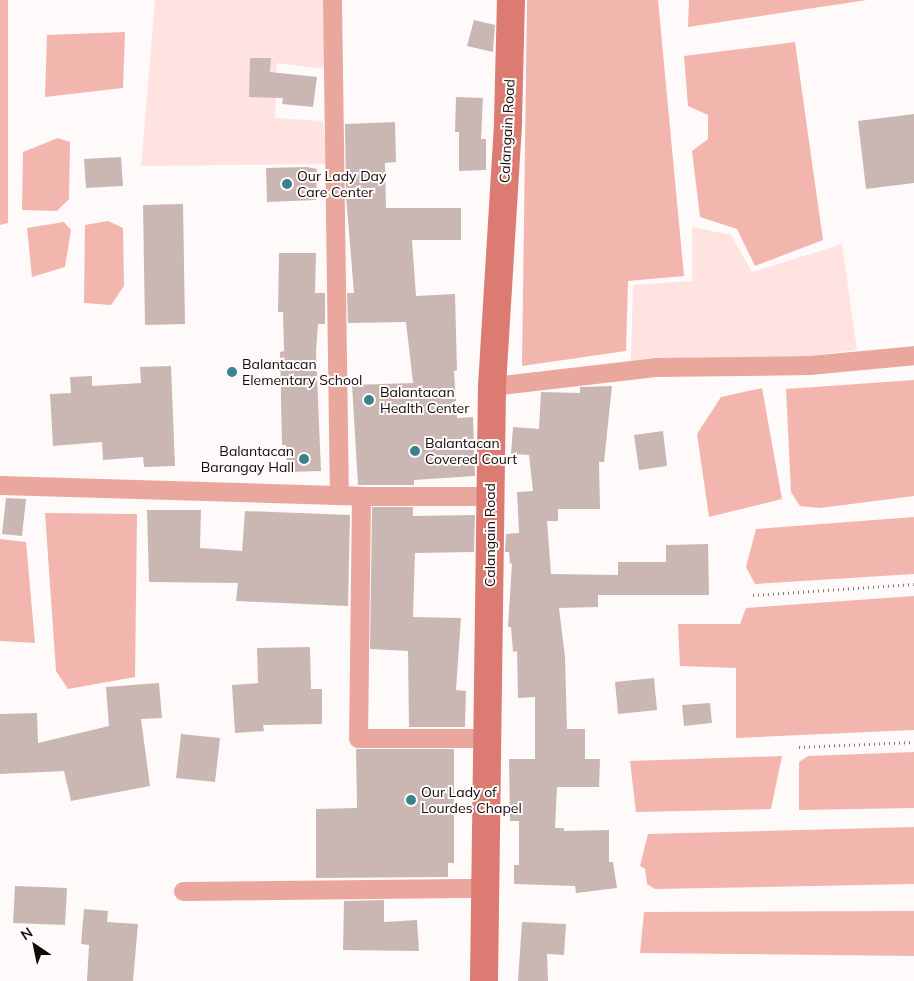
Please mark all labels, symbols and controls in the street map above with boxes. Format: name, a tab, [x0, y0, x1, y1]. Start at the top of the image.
street label: Calangain Road	[496, 79, 518, 183]
place label: Our Lady Day Care Center	[297, 168, 386, 200]
marker: Our Lady Day Care Center	[281, 178, 293, 190]
place label: Balantacan Elementary School	[242, 356, 362, 388]
marker: Balantacan Elementary School	[226, 366, 238, 378]
place label: Balantacan Health Center	[380, 384, 469, 417]
marker: Balantacan Health Center	[362, 393, 376, 407]
place label: Balantacan Covered Court	[425, 435, 517, 468]
place label: Balantacan Barangay Hall	[201, 443, 294, 476]
marker: Balantacan Covered Court	[409, 445, 421, 457]
marker: Balantacan Barangay Hall	[298, 453, 310, 465]
street label: Calangain Road	[482, 483, 498, 587]
place label: Our Lady of Lourdes Chapel	[421, 784, 522, 816]
marker: Our Lady of Lourdes Chapel	[405, 794, 417, 806]
north arrow	[10, 921, 60, 971]
text: N	[17, 923, 36, 944]

